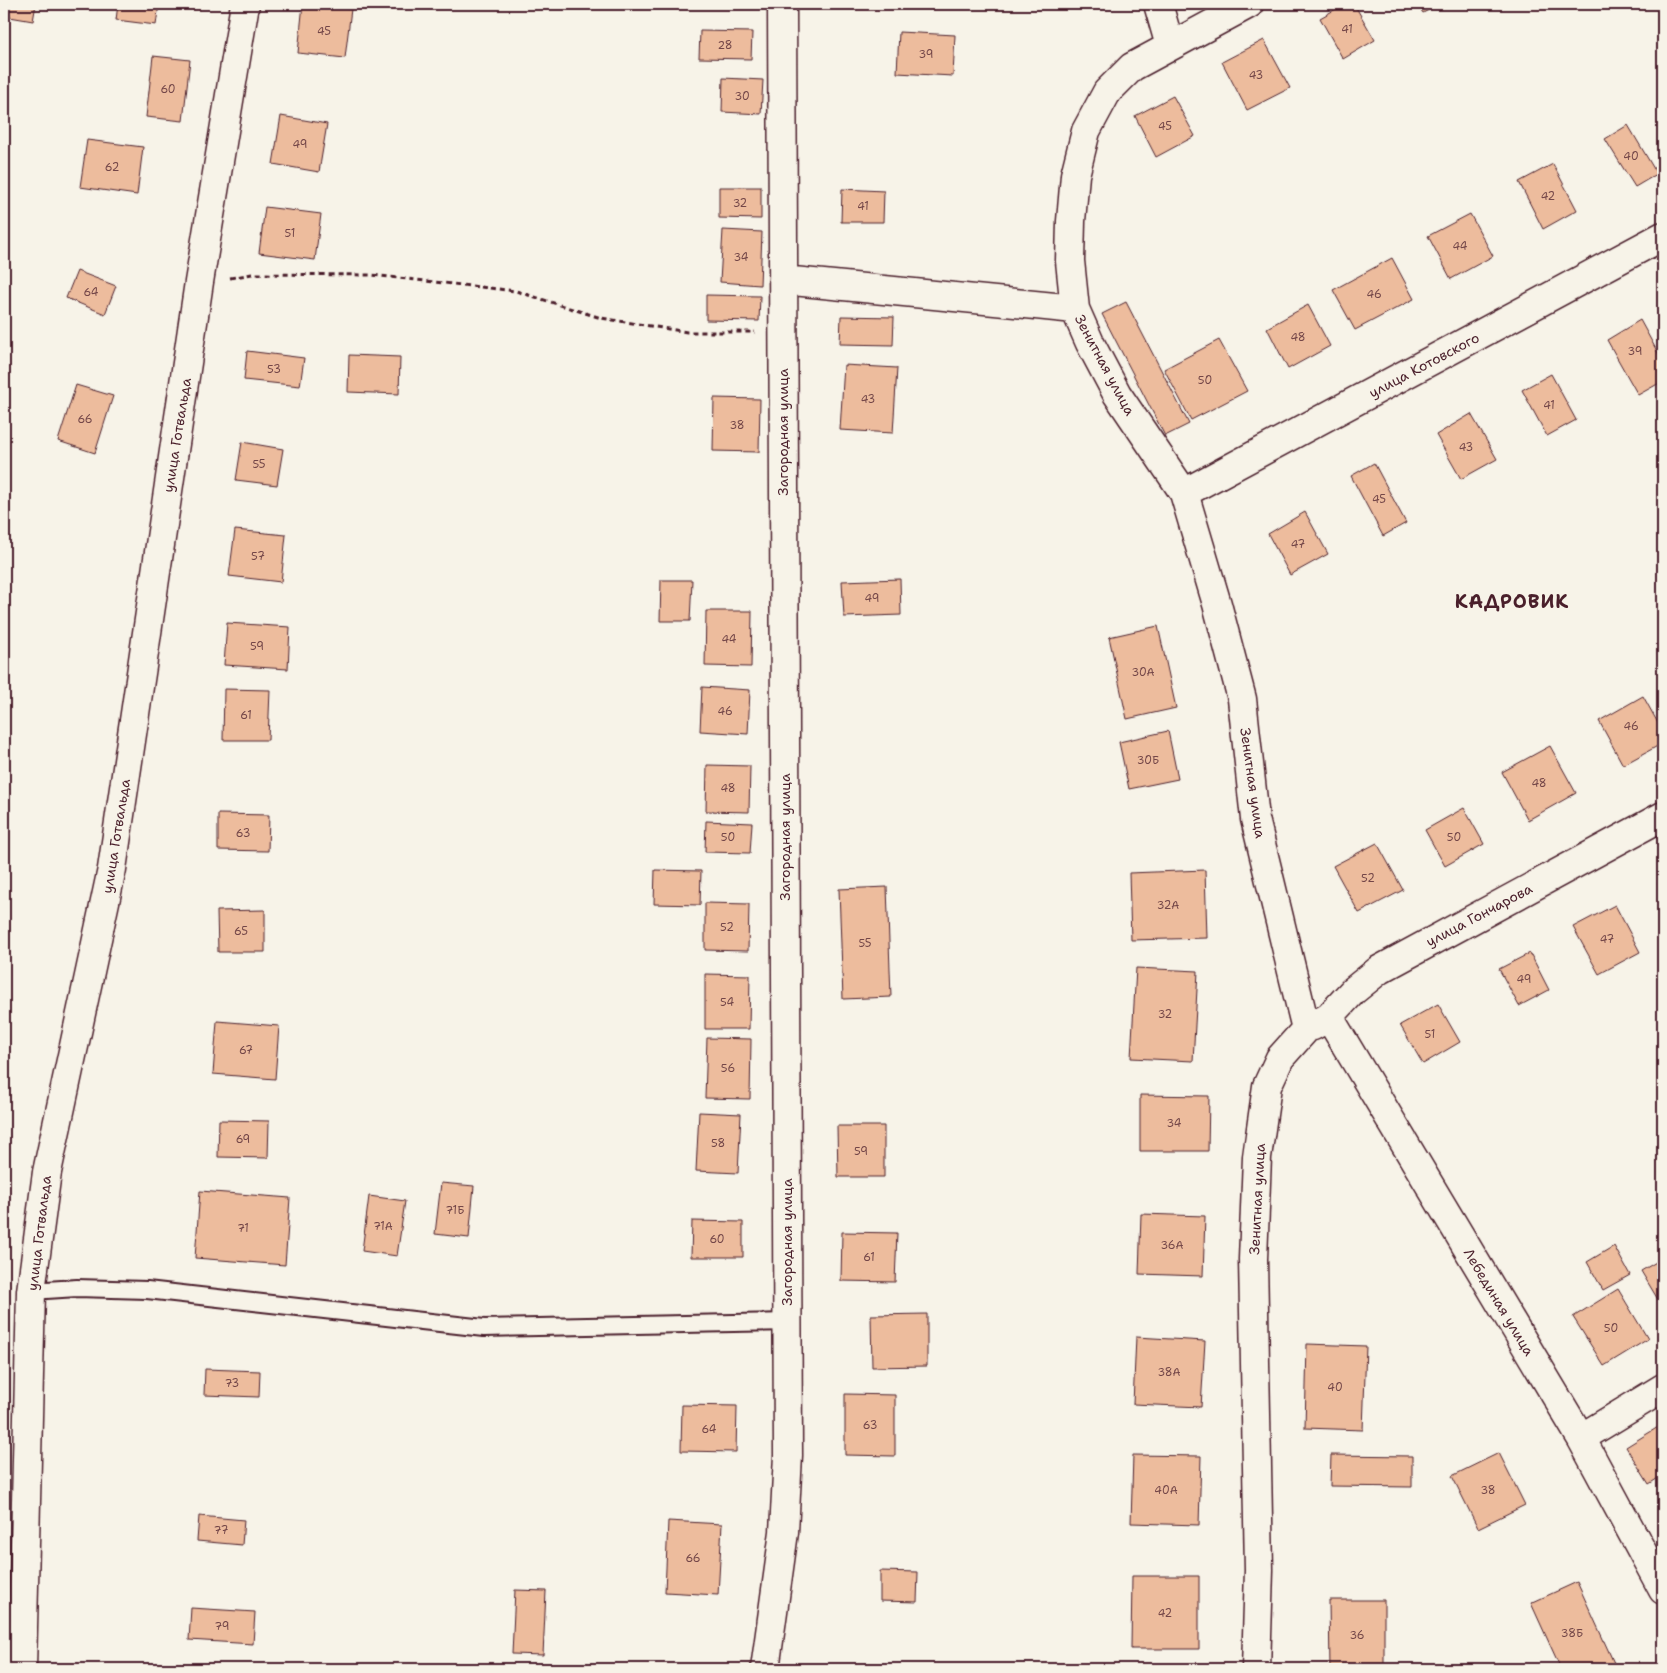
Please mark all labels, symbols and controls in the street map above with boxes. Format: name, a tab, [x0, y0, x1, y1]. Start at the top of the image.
house number: 41	[1341, 22, 1353, 37]
house number: 45	[317, 24, 331, 39]
house number: 28	[717, 38, 733, 53]
house number: 39	[919, 47, 933, 62]
house number: 43	[1249, 68, 1263, 83]
house number: 60	[160, 82, 176, 97]
house number: 30	[734, 89, 750, 104]
house number: 45	[1158, 119, 1172, 134]
house number: 49	[293, 137, 307, 152]
house number: 40	[1623, 149, 1639, 164]
house number: 62	[105, 160, 119, 175]
house number: 42	[1541, 189, 1555, 204]
house number: 32	[733, 196, 747, 211]
house number: 41	[857, 199, 869, 214]
house number: 51	[285, 226, 295, 241]
house number: 44	[1452, 239, 1468, 254]
house number: 34	[734, 250, 749, 265]
house number: 64	[83, 285, 99, 300]
house number: 46	[1366, 287, 1382, 302]
street label: Зенитная улица	[1071, 311, 1139, 419]
street label: улица Котовского	[1366, 328, 1482, 402]
house number: 48	[1290, 330, 1306, 345]
house number: 39	[1628, 344, 1642, 359]
house number: 53	[267, 362, 281, 377]
street label: Загородная улица	[774, 368, 792, 496]
house number: 50	[1198, 373, 1212, 388]
street label: улица Готвальда	[159, 376, 195, 494]
house number: 43	[861, 392, 875, 407]
house number: 41	[1543, 398, 1555, 413]
house number: 66	[77, 412, 93, 427]
house number: 38	[729, 418, 745, 433]
house number: 43	[1459, 440, 1473, 455]
house number: 55	[252, 457, 266, 472]
house number: 45	[1372, 492, 1386, 507]
house number: 47	[1291, 537, 1306, 552]
house number: 57	[251, 549, 265, 564]
district label: КАДРОВИК	[1455, 589, 1569, 614]
house number: 49	[865, 591, 879, 606]
house number: 44	[721, 632, 737, 647]
house number: 59	[250, 639, 264, 654]
house number: 30А	[1131, 665, 1155, 680]
house number: 46	[717, 704, 733, 719]
house number: 61	[240, 708, 252, 723]
house number: 46	[1623, 719, 1639, 734]
street label: Зенитная улица	[1236, 726, 1270, 840]
house number: 30Б	[1137, 753, 1159, 768]
street label: Загородная улица	[776, 773, 794, 901]
house number: 48	[1531, 776, 1547, 791]
street label: улица Готвальда	[98, 777, 134, 895]
house number: 48	[720, 781, 736, 796]
house number: 63	[236, 826, 250, 841]
house number: 50	[721, 830, 735, 845]
house number: 50	[1447, 830, 1461, 845]
house number: 52	[1361, 871, 1375, 886]
street label: улица Гончарова	[1423, 879, 1536, 951]
house number: 32А	[1157, 898, 1179, 913]
house number: 52	[720, 920, 734, 935]
house number: 65	[234, 924, 248, 939]
house number: 47	[1600, 932, 1615, 947]
house number: 55	[858, 936, 872, 951]
house number: 49	[1517, 972, 1531, 987]
house number: 54	[720, 995, 734, 1010]
house number: 32	[1158, 1007, 1172, 1022]
house number: 51	[1425, 1027, 1435, 1042]
house number: 67	[239, 1043, 253, 1058]
house number: 56	[721, 1061, 735, 1076]
house number: 34	[1167, 1116, 1182, 1131]
house number: 69	[236, 1132, 250, 1147]
house number: 58	[711, 1136, 725, 1151]
street label: Зенитная улица	[1245, 1142, 1269, 1255]
house number: 59	[854, 1144, 868, 1159]
street label: улица Готвальда	[23, 1174, 55, 1292]
street label: Загородная улица	[778, 1178, 796, 1306]
house number: 71Б	[445, 1203, 465, 1218]
house number: 71А	[373, 1219, 393, 1234]
house number: 71	[237, 1221, 249, 1236]
house number: 60	[709, 1232, 725, 1247]
house number: 36А	[1160, 1238, 1184, 1253]
street label: Лебединая улица	[1460, 1245, 1538, 1359]
house number: 61	[863, 1250, 875, 1265]
house number: 50	[1604, 1321, 1618, 1336]
house number: 38А	[1157, 1365, 1181, 1380]
house number: 73	[225, 1376, 239, 1391]
house number: 40	[1327, 1380, 1343, 1395]
house number: 63	[863, 1418, 877, 1433]
house number: 64	[701, 1422, 717, 1437]
house number: 40А	[1154, 1483, 1178, 1498]
house number: 38	[1480, 1483, 1496, 1498]
house number: 77	[214, 1523, 229, 1538]
house number: 66	[685, 1551, 701, 1566]
house number: 42	[1158, 1606, 1172, 1621]
house number: 79	[215, 1619, 230, 1634]
house number: 38Б	[1561, 1626, 1583, 1641]
house number: 36	[1349, 1628, 1365, 1643]

